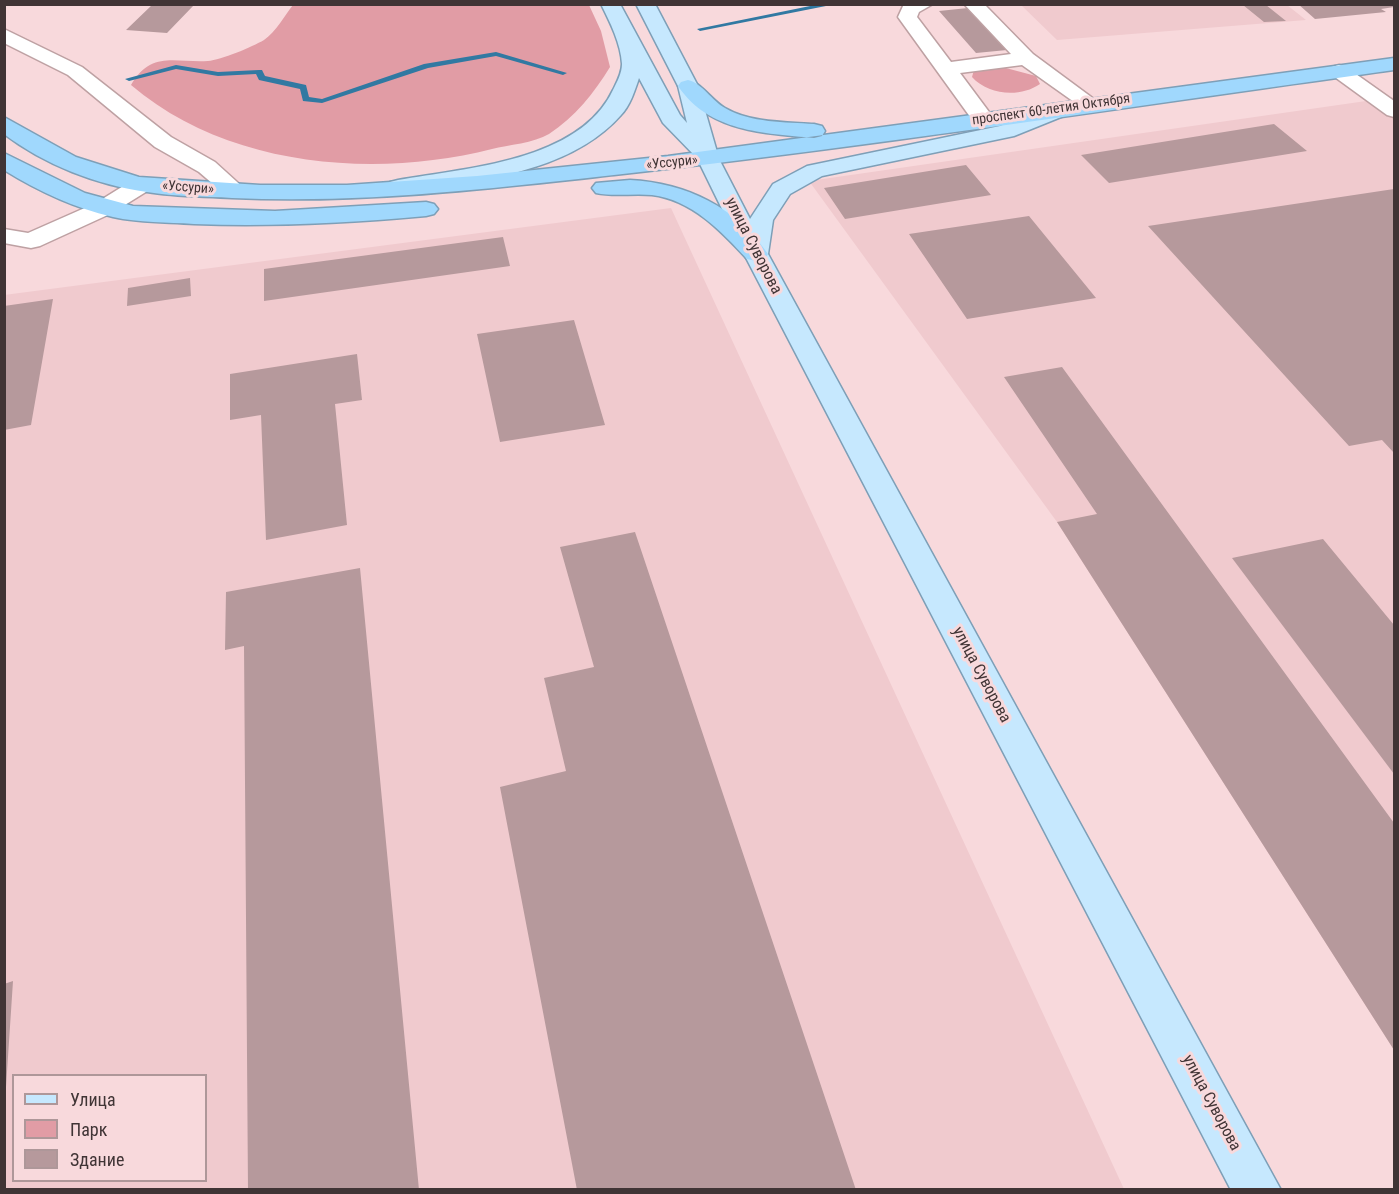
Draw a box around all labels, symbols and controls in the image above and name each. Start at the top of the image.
street label: проспект 60-летия Октября [971,91,1131,129]
street label: «Уссури» [645,152,699,174]
street label: «Уссури» [162,178,214,198]
street label: улица Суворова [720,194,786,298]
street label: улица Суворова [948,624,1014,726]
street label: улица Суворова [1178,1052,1244,1154]
legend [12,1074,207,1182]
text: Улица [70,1089,116,1110]
text: Парк [70,1119,107,1140]
text: Здание [70,1149,124,1170]

